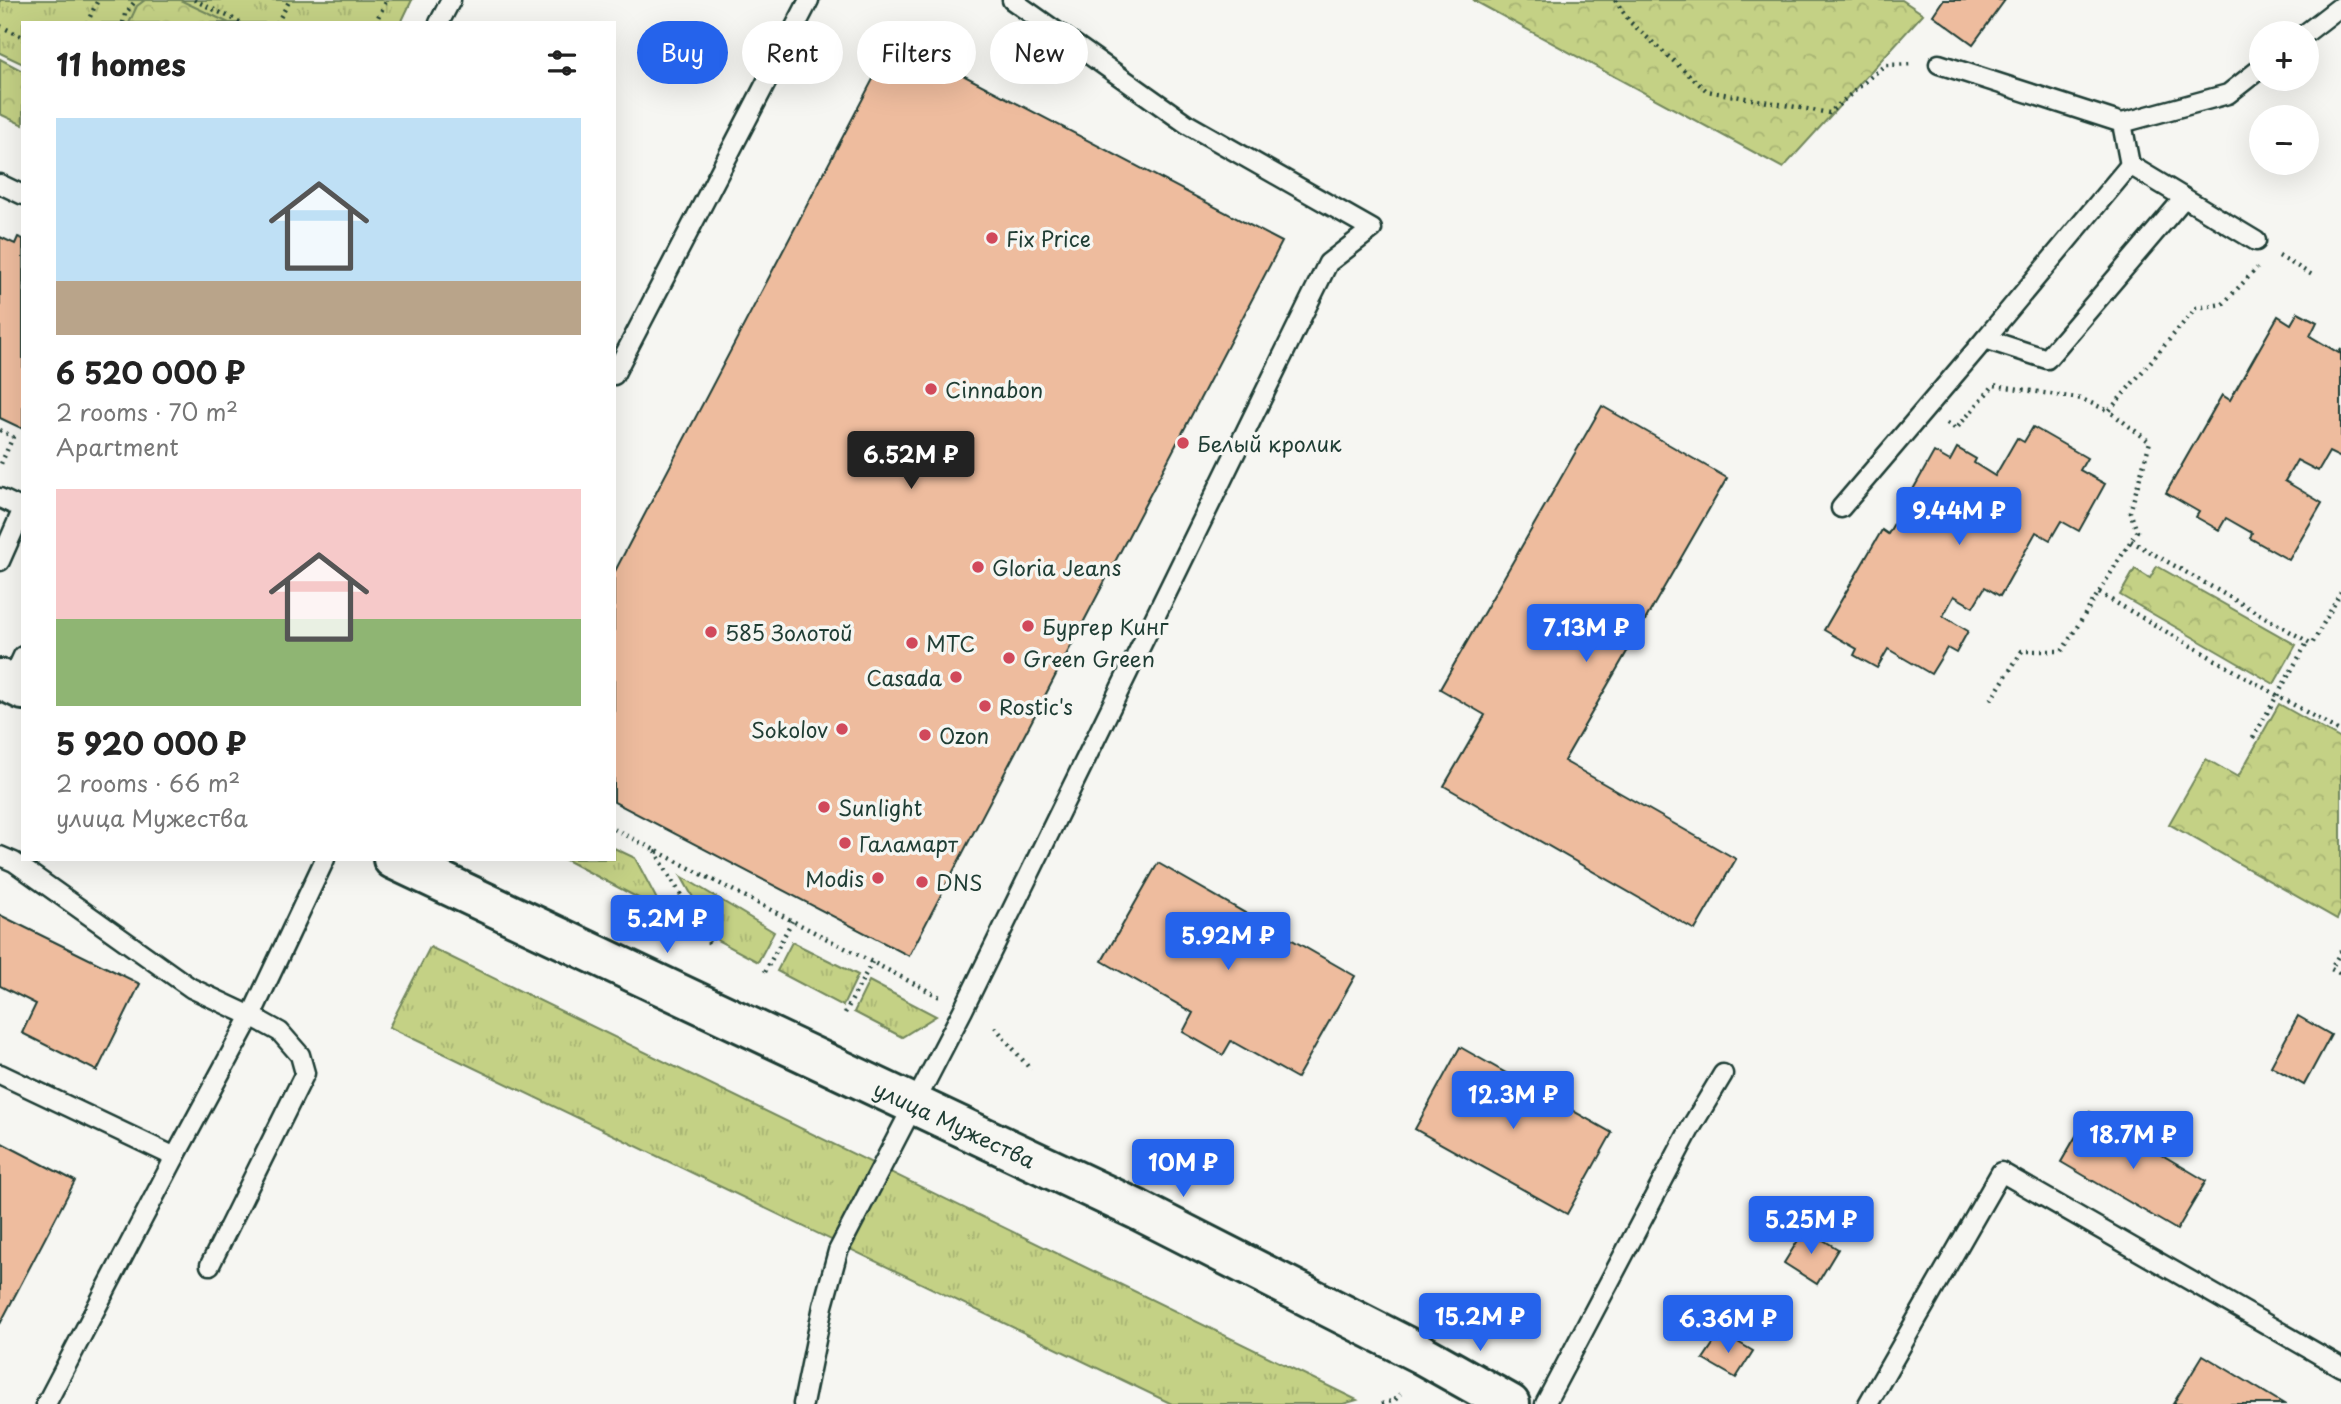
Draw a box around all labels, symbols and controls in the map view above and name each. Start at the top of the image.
chip: Buy [637,21,728,84]
chip: Rent [742,21,843,84]
chip: Filters [857,21,976,84]
chip: New [990,21,1088,84]
map controls [2249,21,2319,175]
button: + [2249,21,2319,91]
text: 11 homes [56,41,186,86]
icon: filters [543,44,581,82]
button: − [2249,105,2319,175]
icon: home [256,163,382,289]
place label: Fix Price [1006,222,1091,254]
marker: Fix Price [984,230,1000,246]
text: 6 520 000 ₽ [56,349,245,394]
place label: Cinnabon [945,373,1043,405]
marker: Cinnabon [923,381,939,397]
text: 2 rooms · 70 m² [56,394,238,429]
place label: Белый кролик [1197,427,1342,459]
text: Apartment [56,429,179,464]
pin: 6.52M ₽ [846,432,976,491]
marker: Белый кролик [1175,435,1191,451]
text: 6.52M ₽ [863,436,959,471]
pin: 9.44M ₽ [1894,488,2024,547]
text: 9.44M ₽ [1912,492,2006,527]
icon: home [256,534,382,660]
place label: Gloria Jeans [992,551,1121,583]
marker: Gloria Jeans [970,559,986,575]
pin: 7.13M ₽ [1521,604,1651,664]
text: 7.13M ₽ [1543,609,1629,644]
place label: Бургер Кинг [1042,610,1169,642]
place label: 585 Золотой [725,616,853,648]
marker: Бургер Кинг [1020,618,1036,634]
marker: 585 Золотой [703,624,719,640]
place label: МТС [926,627,975,659]
marker: МТС [904,635,920,651]
place label: Green Green [1023,642,1155,674]
marker: Green Green [1001,650,1017,666]
place label: Casada [866,661,943,693]
marker: Casada [948,669,964,685]
place label: Rostic's [999,690,1073,722]
marker: Rostic's [977,698,993,714]
place label: Sokolov [751,713,828,745]
place label: Ozon [939,719,989,751]
text: 5 920 000 ₽ [56,720,246,765]
marker: Sokolov [834,721,850,737]
marker: Ozon [917,727,933,743]
text: 2 rooms · 66 m² [56,765,240,800]
place label: Sunlight [838,791,922,823]
marker: Sunlight [816,799,832,815]
text: улица Мужества [56,800,248,835]
place label: Галамарт [859,827,959,859]
marker: Галамарт [837,835,853,851]
place label: Modis [805,862,864,894]
place label: DNS [936,866,983,898]
marker: Modis [870,870,886,886]
marker: DNS [914,874,930,890]
pin: 5.2M ₽ [610,895,724,955]
text: 5.2M ₽ [627,900,707,935]
pin: 5.92M ₽ [1163,912,1293,972]
text: 5.92M ₽ [1181,917,1275,952]
street label: улица Мужества [869,1072,1041,1176]
pin: 12.3M ₽ [1448,1072,1578,1131]
text: 12.3M ₽ [1468,1076,1558,1111]
pin: 18.7M ₽ [2068,1112,2198,1171]
text: 18.7M ₽ [2089,1116,2177,1151]
pin: 10M ₽ [1134,1140,1232,1199]
text: 10M ₽ [1148,1144,1218,1179]
pin: 5.25M ₽ [1746,1196,1876,1256]
text: 5.25M ₽ [1765,1201,1857,1236]
pin: 15.2M ₽ [1415,1294,1545,1353]
pin: 6.36M ₽ [1663,1296,1793,1355]
text: 15.2M ₽ [1435,1298,1525,1333]
text: 6.36M ₽ [1679,1300,1777,1335]

